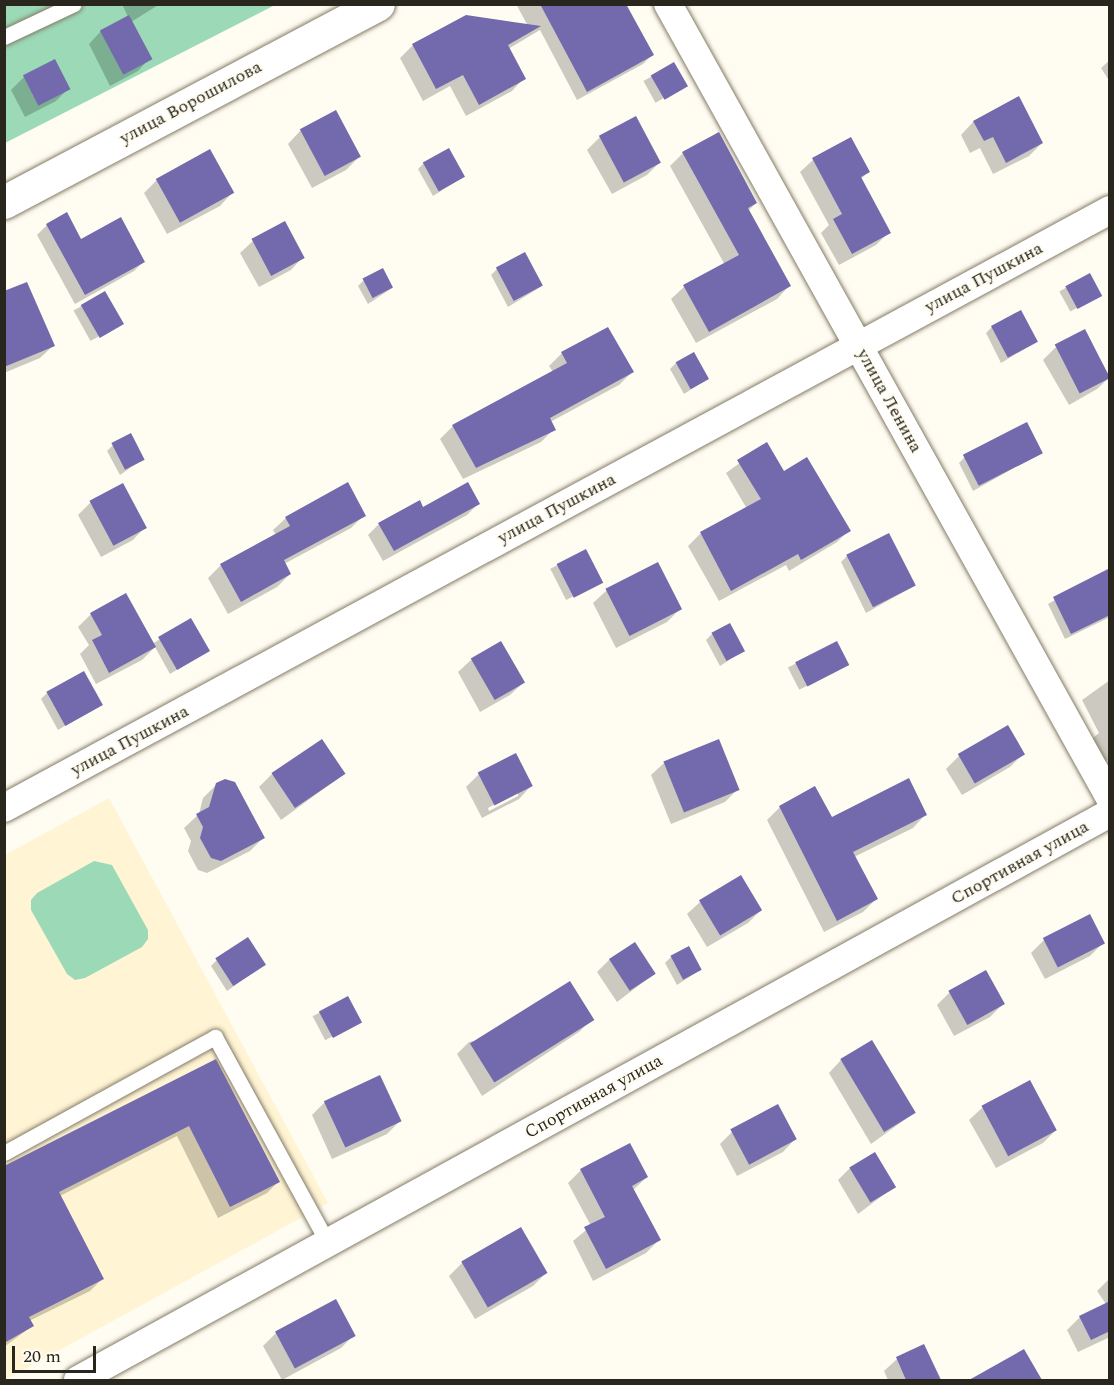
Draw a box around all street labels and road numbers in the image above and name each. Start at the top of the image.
street label: улица Ворошилова [116,56,266,150]
street label: улица Пушкина [921,238,1047,318]
street label: улица Ленина [852,345,926,457]
street label: улица Пушкина [494,469,620,549]
street label: улица Пушкина [67,701,193,781]
street label: Спортивная улица [947,816,1093,910]
street label: Спортивная улица [521,1050,667,1144]

